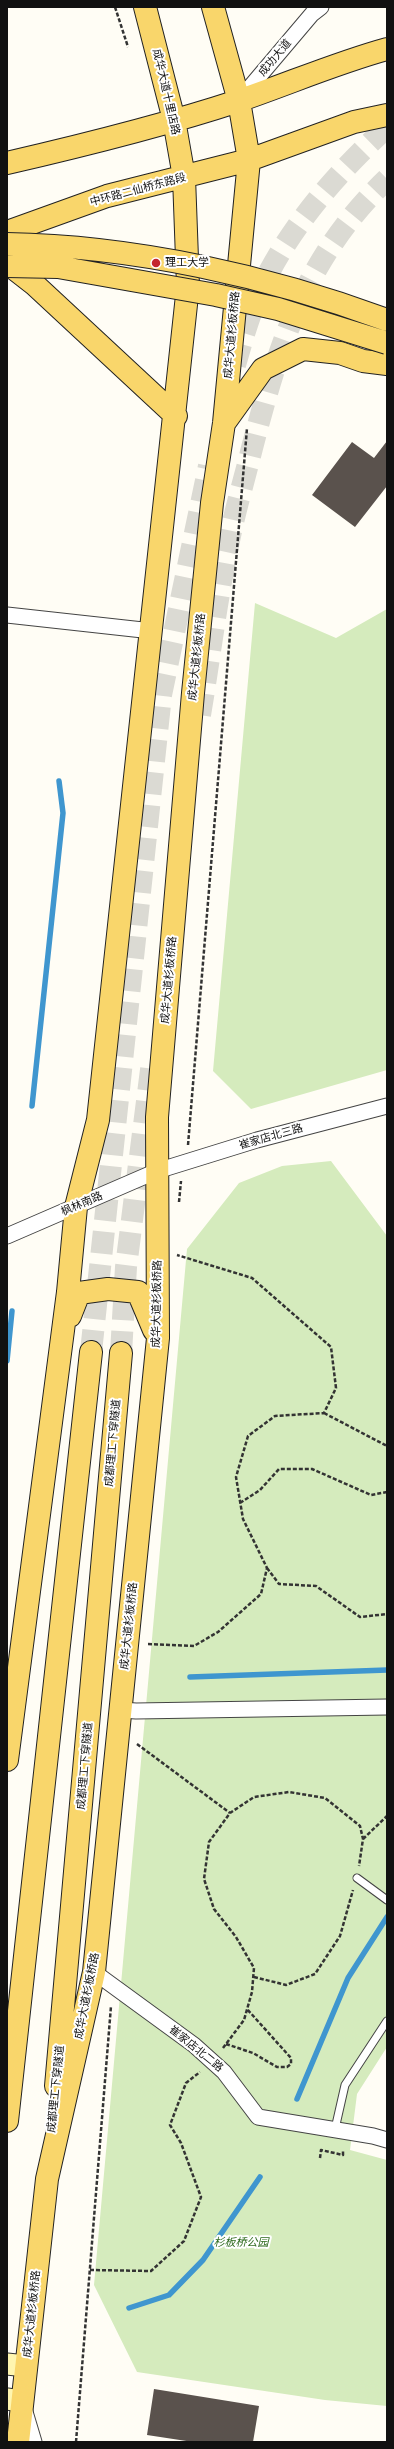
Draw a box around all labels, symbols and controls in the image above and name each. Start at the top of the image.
street label: 成功大道 [256,37,294,79]
street label: 成华大道十里店路 [150,48,182,136]
street label: 中环路二仙桥东路段 [88,171,188,209]
place label: 理工大学 [165,256,209,270]
marker: 理工大学 [150,257,162,269]
street label: 成华大道杉板桥路 [222,291,242,379]
street label: 成华大道杉板桥路 [186,613,208,701]
street label: 成华大道杉板桥路 [159,936,179,1024]
street label: 崔家店北三路 [237,1122,305,1152]
street label: 枫林南路 [59,1189,105,1219]
street label: 成华大道杉板桥路 [150,1260,164,1348]
street label: 成都理工下穿隧道 [103,1399,123,1487]
street label: 成华大道杉板桥路 [118,1582,140,1670]
street label: 成都理工下穿隧道 [75,1722,95,1810]
street label: 成华大道杉板桥路 [72,1952,102,2040]
street label: 崔家店北二路 [166,2023,226,2075]
street label: 成都理工下穿隧道 [45,2045,67,2133]
park label: 杉板桥公园 [214,2236,268,2250]
street label: 成华大道杉板桥路 [21,2270,43,2358]

